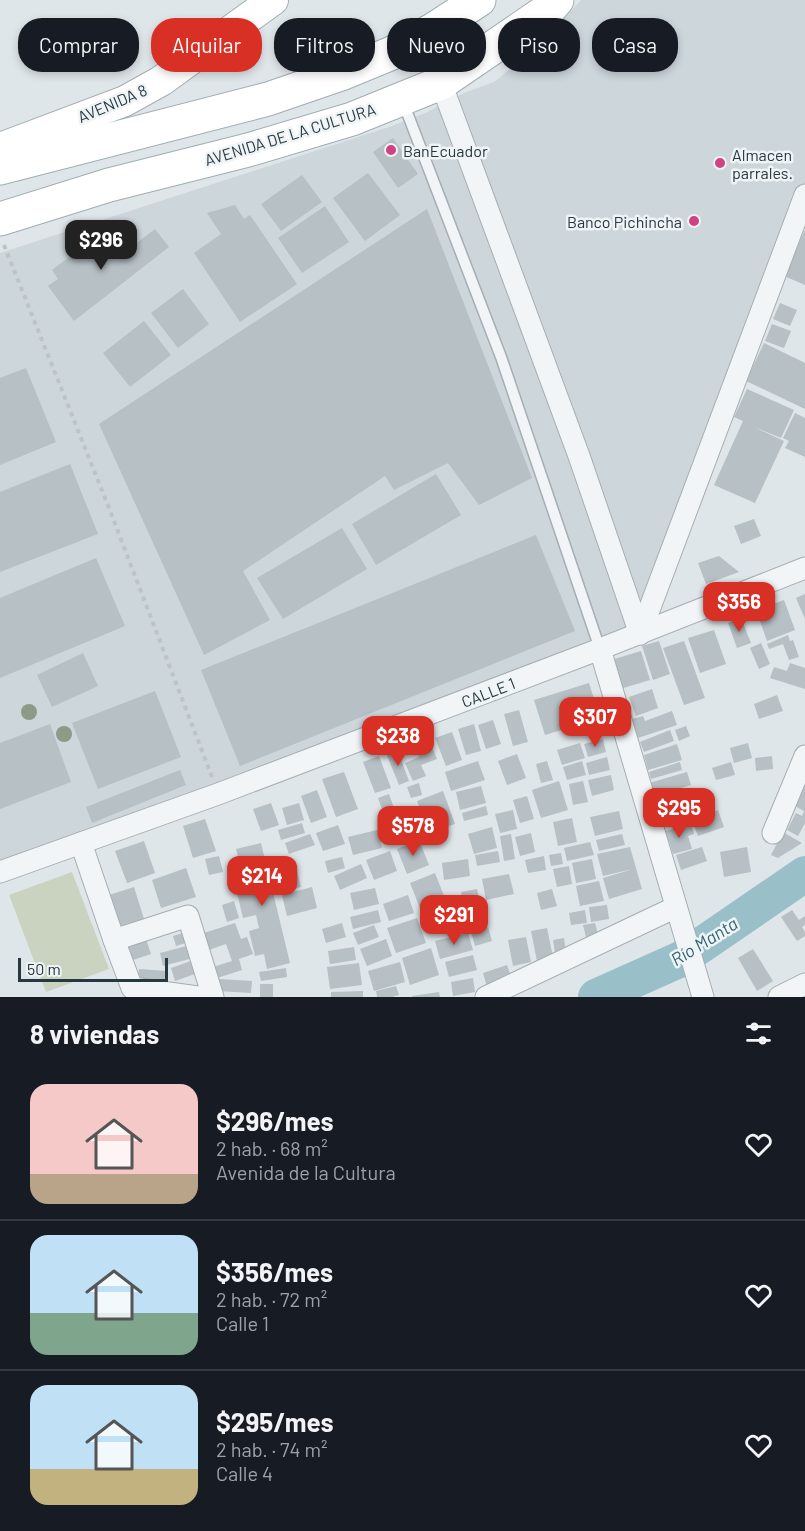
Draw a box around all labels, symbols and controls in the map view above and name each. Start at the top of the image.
chip: Comprar [18,18,139,72]
chip: Alquilar [151,18,262,72]
chip: Filtros [274,18,375,72]
chip: Nuevo [387,18,486,72]
chip: Piso [498,18,580,72]
chip: Casa [592,18,678,72]
street label: AVENIDA 8 [74,80,150,126]
street label: AVENIDA DE LA CULTURA [202,99,378,169]
place label: BanEcuador [403,141,488,160]
marker: BanEcuador [384,143,398,157]
place label: Almacen parrales. [732,145,793,182]
marker: Almacen parrales. [713,156,727,170]
place label: Banco Pichincha [567,212,682,231]
marker: Banco Pichincha [687,214,701,228]
pin: $296 [65,220,137,271]
text: $296 [79,227,123,251]
pin: $356 [703,582,775,633]
text: $356 [717,589,761,613]
street label: CALLE 1 [458,673,518,711]
pin: $307 [559,697,631,748]
text: $307 [573,704,617,728]
pin: $238 [362,716,434,767]
text: $238 [376,723,420,747]
pin: $295 [643,788,715,839]
text: $295 [657,795,701,819]
pin: $578 [377,806,449,857]
text: $578 [392,813,434,837]
pin: $214 [226,856,298,907]
text: $214 [241,863,283,887]
pin: $291 [418,895,490,946]
text: $291 [434,902,474,926]
water label: Río Manta [667,912,741,970]
scale bar [18,955,168,982]
text: 50 m [27,959,61,978]
icon: filters [742,1017,775,1050]
text: 8 viviendas [30,1018,159,1049]
text: $296/mes [216,1105,333,1136]
icon: home [78,1108,150,1180]
icon: heart [742,1128,775,1161]
text: 2 hab. · 68 m² [216,1136,328,1160]
text: Avenida de la Cultura [216,1160,396,1184]
text: $356/mes [216,1256,333,1287]
icon: home [78,1259,150,1331]
icon: heart [742,1279,775,1312]
text: 2 hab. · 72 m² [216,1287,327,1311]
text: Calle 1 [216,1311,269,1335]
text: $295/mes [216,1406,334,1437]
icon: home [78,1409,150,1481]
icon: heart [742,1429,775,1462]
text: 2 hab. · 74 m² [216,1437,328,1461]
text: Calle 4 [216,1461,273,1485]

